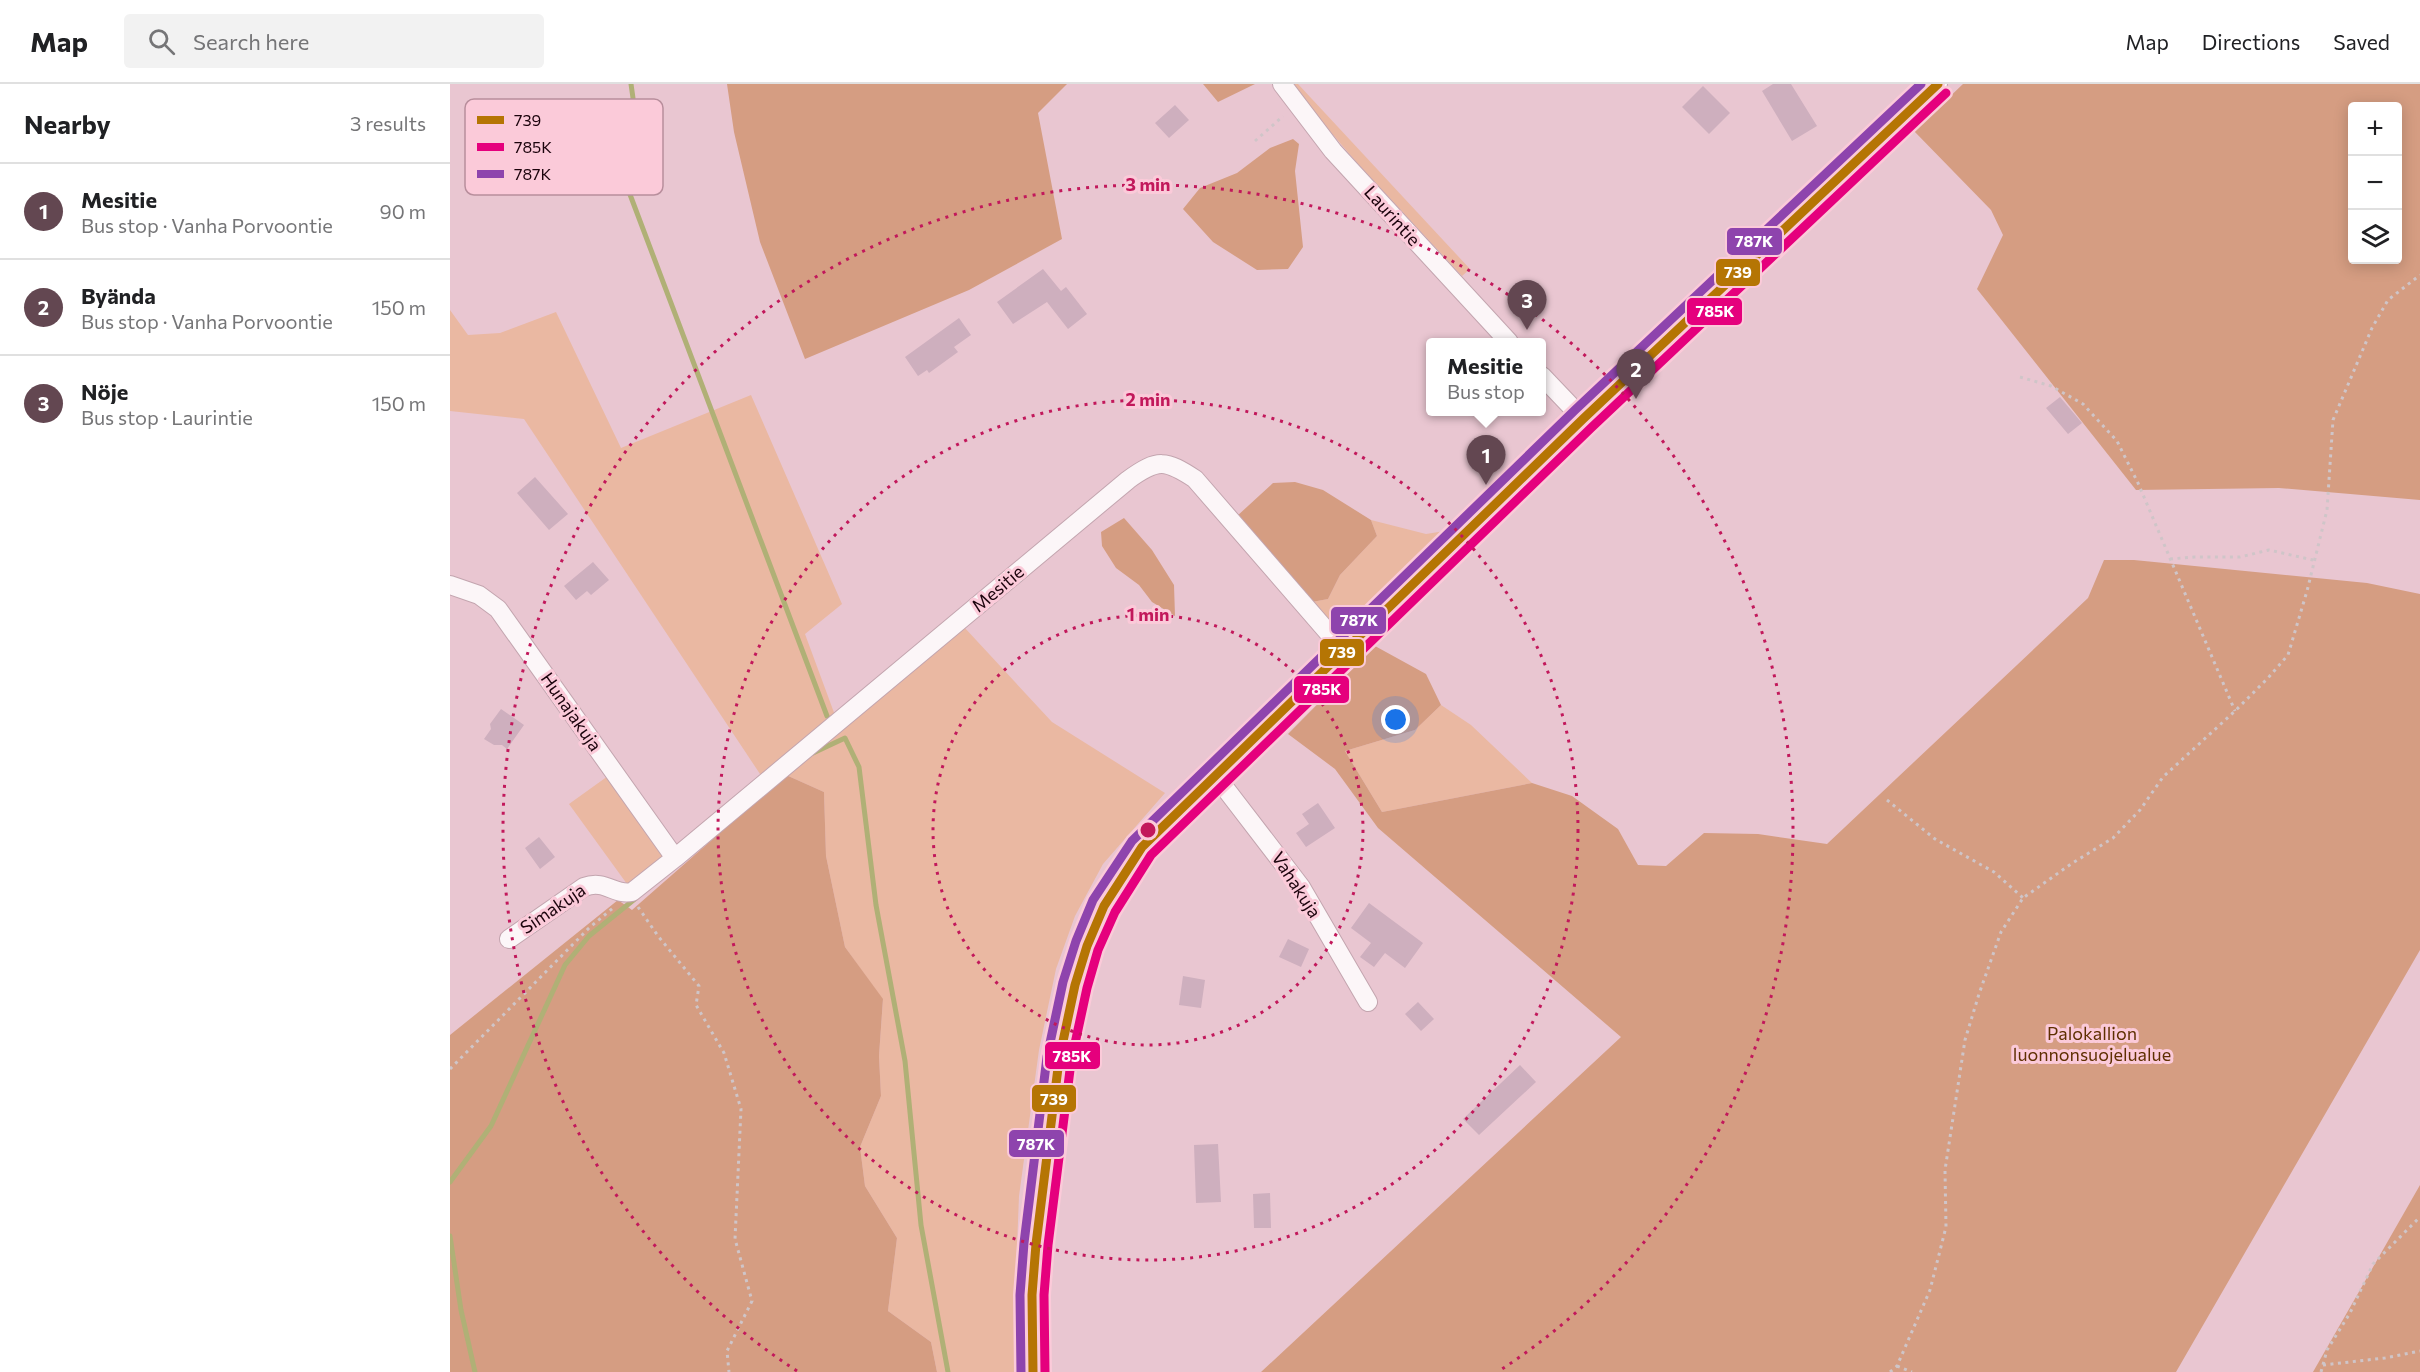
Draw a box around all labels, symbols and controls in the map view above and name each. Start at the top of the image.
search box [124,14,544,68]
text: Map [30,24,88,58]
icon: search [145,25,178,58]
text: Search here [193,28,309,55]
text: Map [2126,29,2169,54]
text: Directions [2202,29,2300,54]
text: Saved [2333,29,2390,54]
legend [465,99,663,195]
map controls [2348,102,2402,264]
button: + [2348,102,2402,156]
text: Nearby [24,108,111,139]
text: 739 [514,110,541,129]
text: 3 results [350,111,426,135]
text: 785K [514,137,552,156]
button: − [2348,156,2402,210]
text: 787K [514,164,551,183]
text: 3 min [1125,173,1171,195]
street label: Laurintie [1360,181,1425,250]
text: Mesitie [81,186,157,213]
text: 1 [39,199,48,223]
text: 90 m [380,199,426,223]
button: layers [2348,210,2402,264]
text: Bus stop · Vanha Porvoontie [81,213,333,237]
line badge: 787K [1726,227,1783,256]
text: 787K [1735,231,1773,250]
line badge: 739 [1715,258,1761,287]
text: 739 [1724,262,1752,281]
pin: 3 [1508,280,1546,330]
text: Byända [81,282,156,309]
text: 2 [38,295,49,319]
text: 150 m [372,295,426,319]
line badge: 785K [1686,297,1743,326]
text: 785K [1695,301,1735,320]
text: Bus stop · Vanha Porvoontie [81,309,333,333]
popup [1426,338,1546,416]
pin: 2 [1616,350,1656,399]
text: Mesitie [1447,352,1523,379]
text: Nöje [81,378,128,405]
text: Bus stop [1447,379,1525,403]
text: 2 min [1126,388,1170,410]
text: 3 [38,391,49,415]
text: 150 m [372,391,426,415]
text: Bus stop · Laurintie [81,405,253,429]
pin: 1 [1466,436,1506,485]
street label: Mesitie [967,560,1028,616]
text: 1 min [1127,603,1169,625]
line badge: 787K [1330,606,1387,635]
text: 787K [1340,610,1378,629]
line badge: 739 [1319,638,1365,667]
text: 739 [1328,642,1356,661]
street label: Hunajakuja [537,668,607,755]
line badge: 785K [1293,675,1350,704]
text: 785K [1302,679,1342,698]
your location [1381,705,1410,734]
centre of rings [1138,820,1158,840]
street label: Vahakuja [1267,847,1326,922]
street label: Simakuja [516,878,589,938]
park label: Palokallion luonnonsuojelualue [2013,1022,2171,1065]
line badge: 785K [1044,1041,1101,1070]
text: 785K [1052,1046,1092,1065]
line badge: 739 [1031,1084,1077,1113]
text: 739 [1040,1089,1068,1108]
line badge: 787K [1008,1129,1065,1158]
text: 787K [1017,1134,1055,1153]

